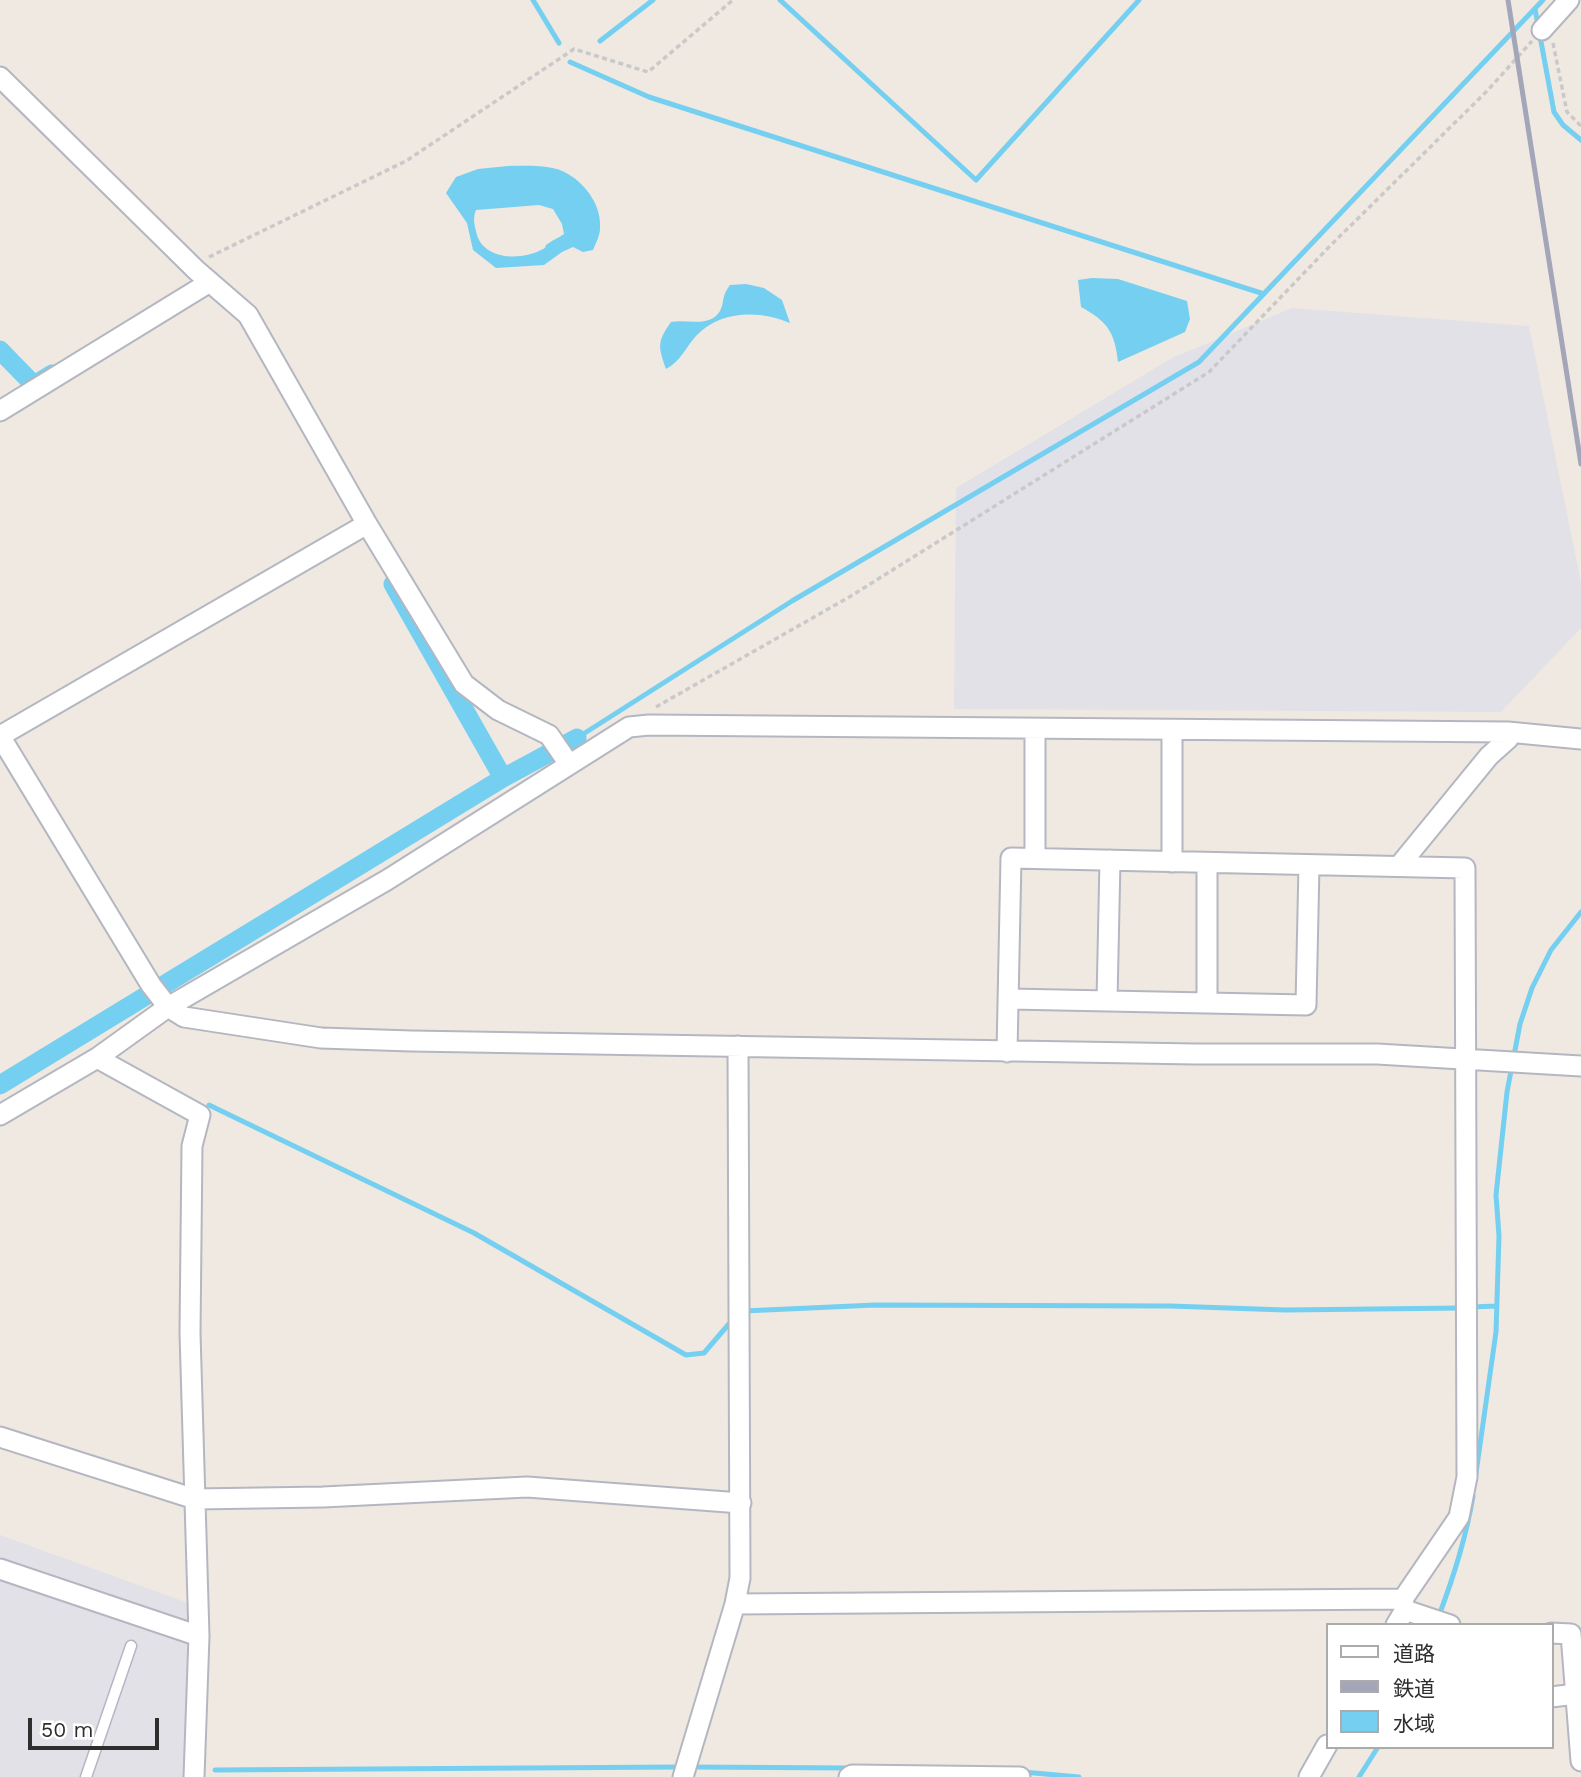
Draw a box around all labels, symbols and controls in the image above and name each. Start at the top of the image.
legend [1326,1623,1553,1749]
text: 道路 [1393,1641,1435,1666]
text: 鉄道 [1393,1676,1435,1701]
scale bar [32,1704,163,1748]
text: 水域 [1393,1711,1435,1736]
text: 50 m [41,1717,93,1742]

